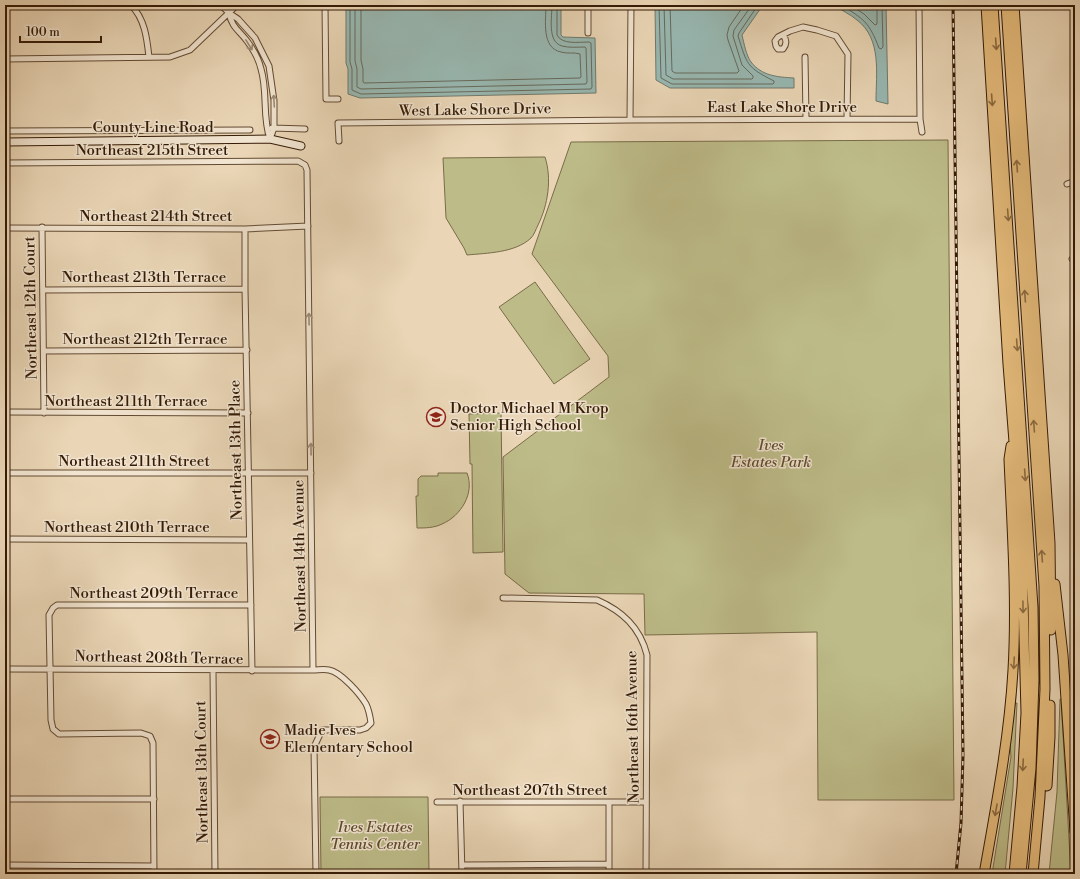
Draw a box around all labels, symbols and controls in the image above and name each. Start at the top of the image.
scale bar [20,18,101,44]
text: 100 m [26,25,60,40]
one-way arrow [993,37,1000,50]
one-way arrow [245,40,254,51]
one-way arrow [989,93,996,106]
one-way arrow [270,95,277,108]
street label: East Lake Shore Drive [707,98,857,117]
street label: West Lake Shore Drive [398,99,551,121]
street label: County Line Road [92,118,214,137]
street label: Northeast 215th Street [76,141,229,160]
one-way arrow [1013,160,1020,173]
street label: Northeast 214th Street [80,207,233,226]
one-way arrow [1005,209,1012,222]
street label: Northeast 12th Court [20,235,42,380]
street label: Northeast 213th Terrace [62,268,226,287]
one-way arrow [1022,290,1029,303]
one-way arrow [305,313,313,326]
street label: Northeast 212th Terrace [62,330,228,349]
one-way arrow [1013,338,1020,351]
street label: Northeast 13th Place [225,379,247,521]
street label: Northeast 211th Terrace [44,392,208,411]
place label: Doctor Michael M Krop Senior High School [450,399,609,435]
school or university icon: Doctor Michael M Krop Senior High School [425,406,447,428]
one-way arrow [1030,420,1037,433]
park label: Ives Estates Park [730,436,811,472]
one-way arrow [307,443,315,456]
street label: Northeast 211th Street [58,452,210,471]
one-way arrow [1022,468,1029,481]
street label: Northeast 14th Avenue [289,479,311,633]
street label: Northeast 210th Terrace [44,518,210,537]
one-way arrow [1039,550,1046,563]
street label: Northeast 209th Terrace [70,584,238,603]
one-way arrow [1020,600,1027,613]
street label: Northeast 208th Terrace [74,647,244,669]
street label: Northeast 16th Avenue [622,650,644,804]
one-way arrow [1010,656,1017,669]
street label: Northeast 13th Court [191,700,213,844]
place label: Madie Ives Elementary School [284,721,413,757]
school or university icon: Madie Ives Elementary School [259,728,281,750]
one-way arrow [1019,758,1026,771]
street label: Northeast 207th Street [452,781,608,800]
one-way arrow [992,803,1000,816]
park label: Ives Estates Tennis Center [330,818,421,854]

